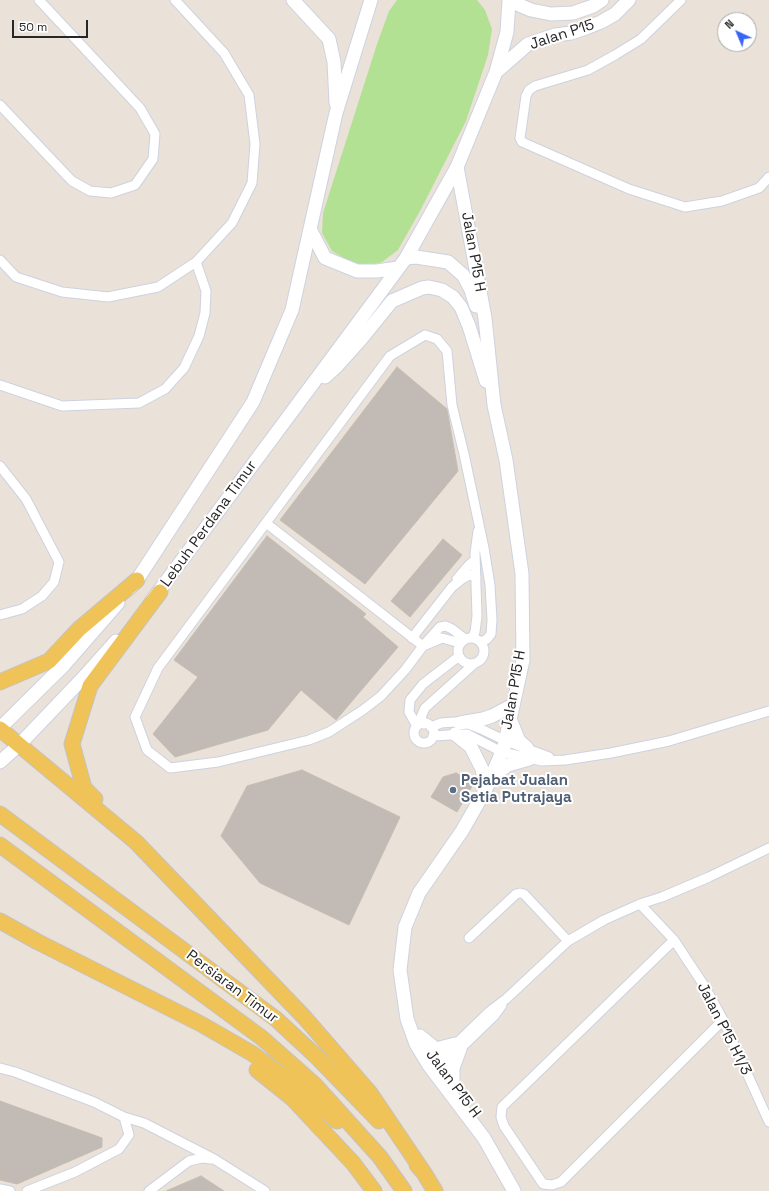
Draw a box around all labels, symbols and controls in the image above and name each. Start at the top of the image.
scale bar [14,12,90,38]
north arrow [717,12,757,52]
street label: Jalan P15 [527,16,597,54]
text: N [722,16,737,32]
text: 50 m [19,19,47,35]
street label: Jalan P15 H [457,211,489,293]
street label: Lebuh Perdana Timur [157,457,261,591]
street label: Jalan P15 H [498,649,530,731]
place label: Pejabat Jualan Setia Putrajaya [461,772,572,807]
marker: Pejabat Jualan Setia Putrajaya [448,785,458,795]
street label: Persiaran Timur [182,947,282,1027]
street label: Jalan P15 H1/3 [693,980,755,1078]
street label: Jalan P15 H [422,1046,484,1122]

